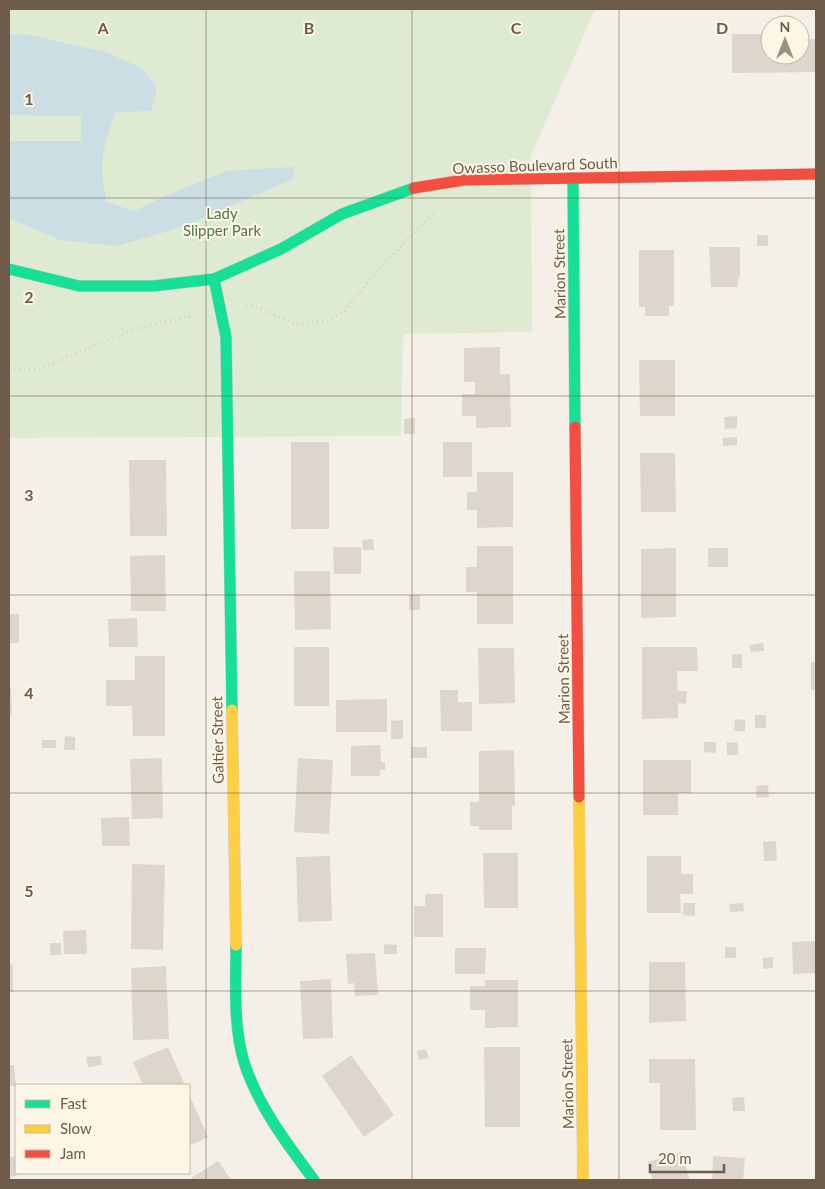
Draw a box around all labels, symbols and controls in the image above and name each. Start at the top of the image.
north arrow [760,15,810,65]
text: A [96,18,109,37]
text: B [304,18,314,37]
text: C [511,18,522,37]
text: D [716,18,728,37]
text: N [780,18,790,35]
text: 1 [24,89,34,108]
street label: Owasso Boulevard South [452,153,618,177]
park label: Lady Slipper Park [183,204,261,239]
street label: Marion Street [549,228,569,319]
text: 2 [24,287,34,306]
text: 3 [24,485,34,504]
street label: Marion Street [553,633,573,724]
text: 4 [24,683,34,702]
street label: Galtier Street [207,695,227,784]
text: 5 [24,881,34,900]
street label: Marion Street [557,1038,577,1129]
legend [15,1084,190,1174]
text: Fast [60,1094,87,1112]
text: Slow [60,1119,92,1137]
scale bar [650,1142,724,1174]
text: Jam [60,1144,86,1162]
text: 20 m [658,1149,692,1167]

